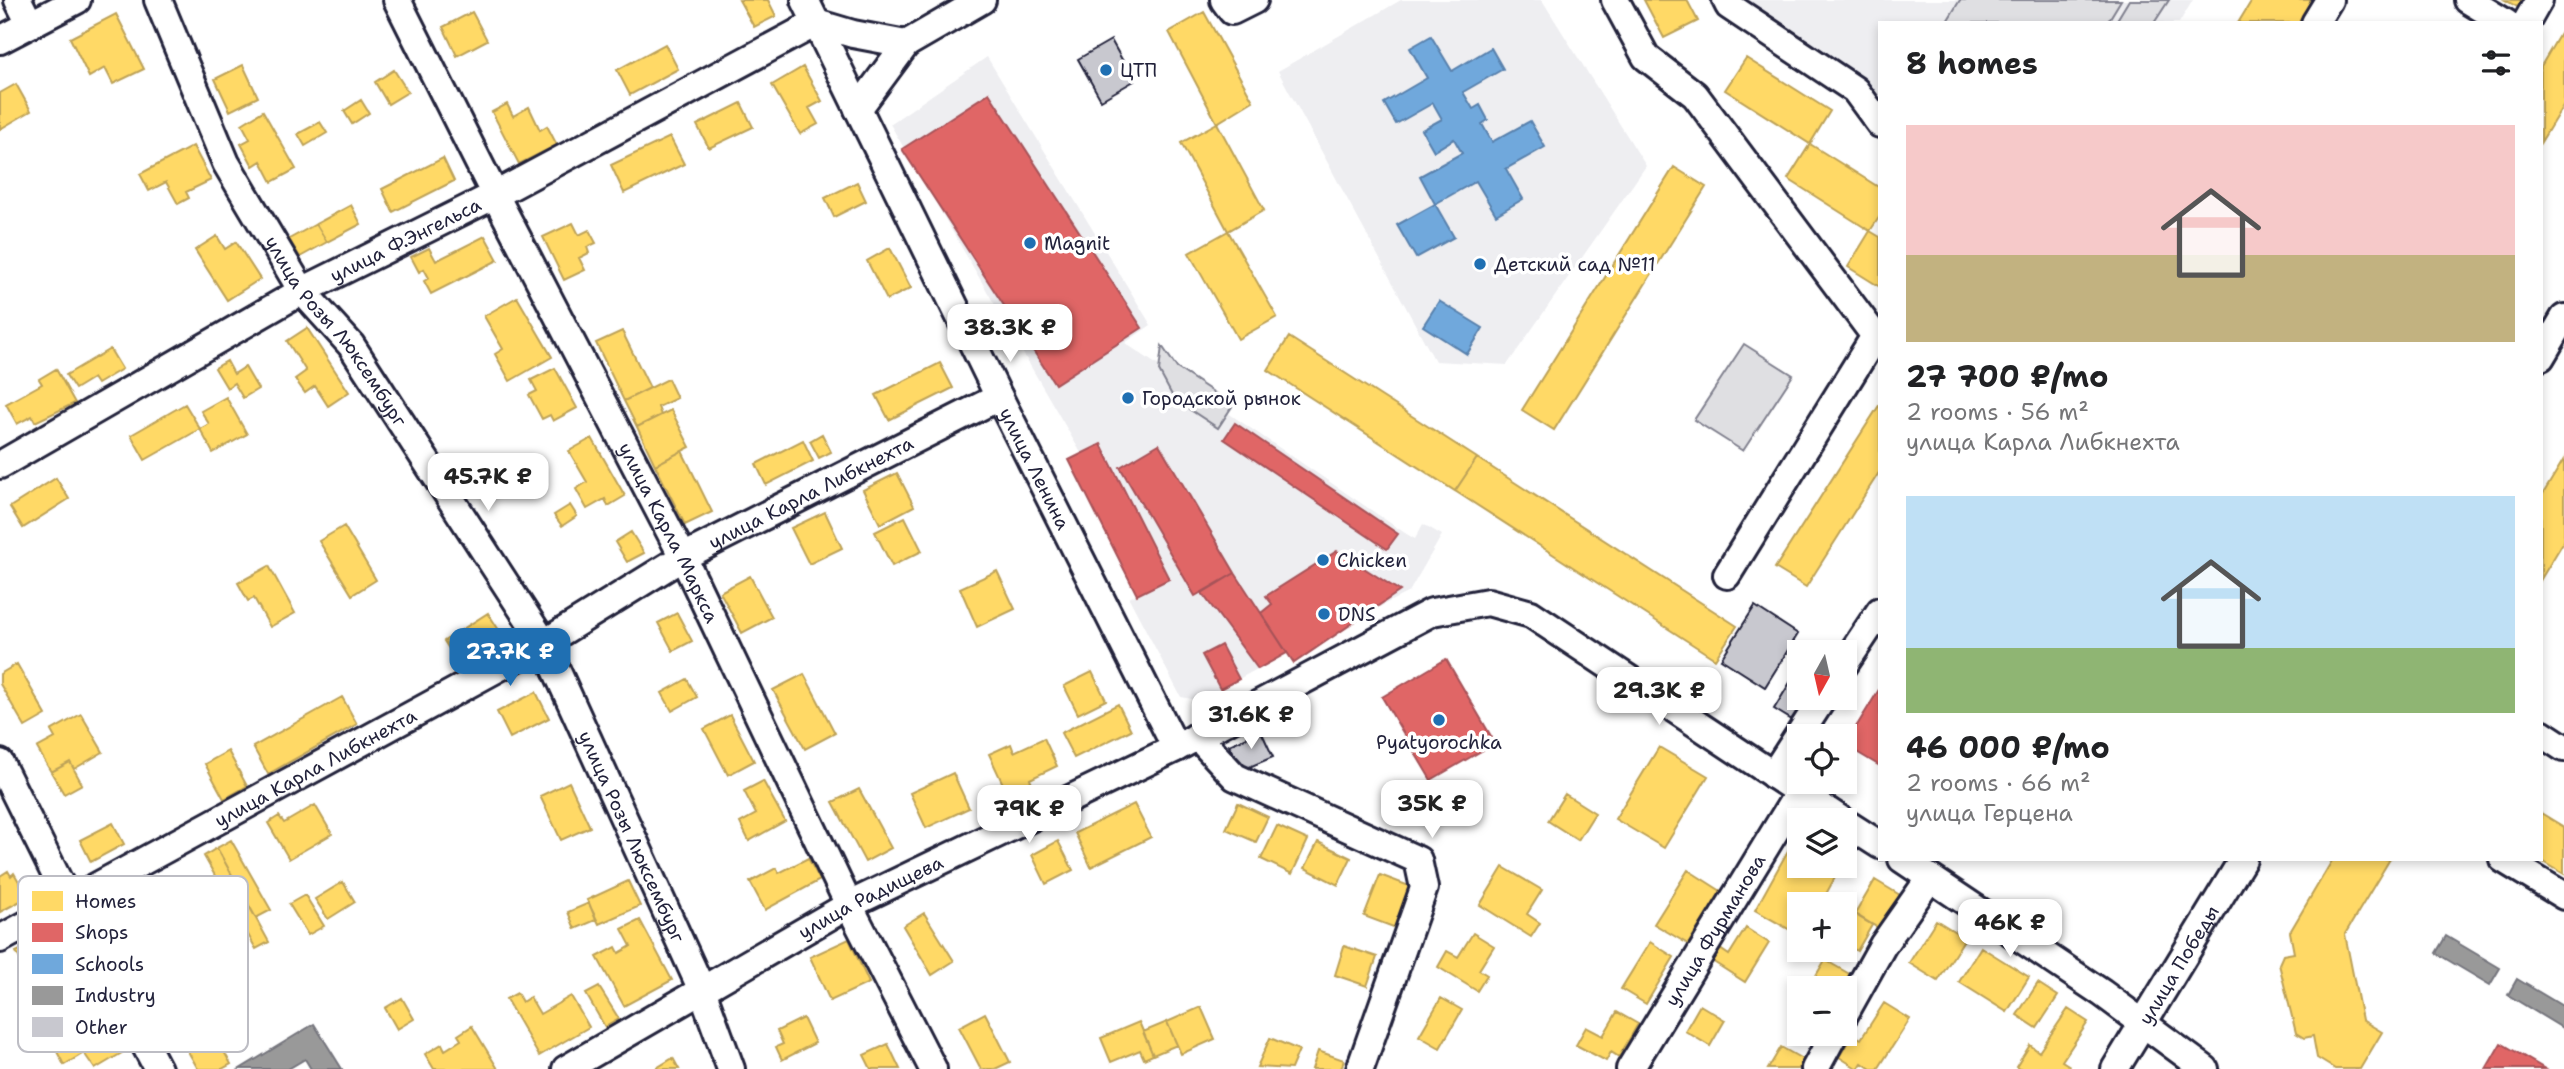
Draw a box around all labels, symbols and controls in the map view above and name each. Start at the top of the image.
text: 8 homes [1906,43,2038,84]
icon: filters [2477,44,2515,82]
place label: ЦТП [1120,58,1157,83]
marker: ЦТП [1098,62,1114,78]
icon: home [2148,170,2274,296]
street label: улица Ф.Энгельса [326,192,486,288]
street label: улица Розы Люксембург [259,231,413,432]
place label: Magnit [1044,231,1110,256]
marker: Magnit [1022,235,1038,251]
place label: Детский сад №11 [1494,252,1656,277]
marker: Детский сад №11 [1472,256,1488,272]
pin: 38.3K ₽ [945,304,1075,364]
text: 38.3K ₽ [963,312,1057,342]
text: 27 700 ₽/mo [1906,356,2108,397]
place label: Городской рынок [1142,386,1301,411]
marker: Городской рынок [1120,390,1136,406]
text: 2 rooms · 56 m² [1906,397,2089,427]
street label: улица Ленина [993,404,1076,534]
text: улица Карла Либкнехта [1906,427,2180,457]
street label: улица Карла Либкнехта [704,430,918,555]
street label: улица Карла Маркса [613,438,725,627]
pin: 45.7K ₽ [423,454,553,513]
text: 45.7K ₽ [444,461,532,491]
icon: home [2148,541,2274,667]
place label: Chicken [1337,548,1407,573]
marker: Chicken [1315,552,1331,568]
place label: DNS [1338,602,1375,627]
marker: DNS [1316,606,1332,622]
pin: 27.7K ₽ [445,628,575,688]
text: 27.7K ₽ [465,636,555,666]
north arrow [1787,640,1857,710]
map controls [1787,640,1857,1046]
pin: 29.3K ₽ [1594,668,1724,727]
text: 29.3K ₽ [1613,675,1706,705]
pin: 31.6K ₽ [1186,692,1316,751]
text: 31.6K ₽ [1208,699,1294,729]
street label: улица Карла Либкнехта [210,703,421,833]
marker: Pyatyorochka [1431,712,1447,728]
button: locate [1787,724,1857,794]
street label: улица Розы Люксембург [573,727,691,947]
text: 46 000 ₽/mo [1906,727,2110,768]
place label: Pyatyorochka [1376,730,1502,755]
text: 2 rooms · 66 m² [1906,768,2091,798]
pin: 35K ₽ [1383,780,1481,840]
pin: 79K ₽ [980,786,1078,845]
text: 35K ₽ [1397,788,1467,818]
text: 79K ₽ [993,793,1065,823]
text: улица Герцена [1906,798,2073,828]
button: layers [1787,808,1857,878]
street label: улица Фурманова [1659,849,1771,1011]
street label: улица Радищева [794,850,947,945]
legend [18,876,248,1052]
text: Homes [75,889,136,914]
button: + [1787,892,1857,962]
pin: 46K ₽ [1961,900,2059,959]
street label: улица Победы [2133,901,2225,1029]
text: 46K ₽ [1974,907,2046,937]
text: Shops [75,920,129,945]
text: Schools [75,952,144,977]
button: − [1787,976,1857,1046]
text: Industry [75,983,156,1008]
text: Other [75,1015,128,1040]

